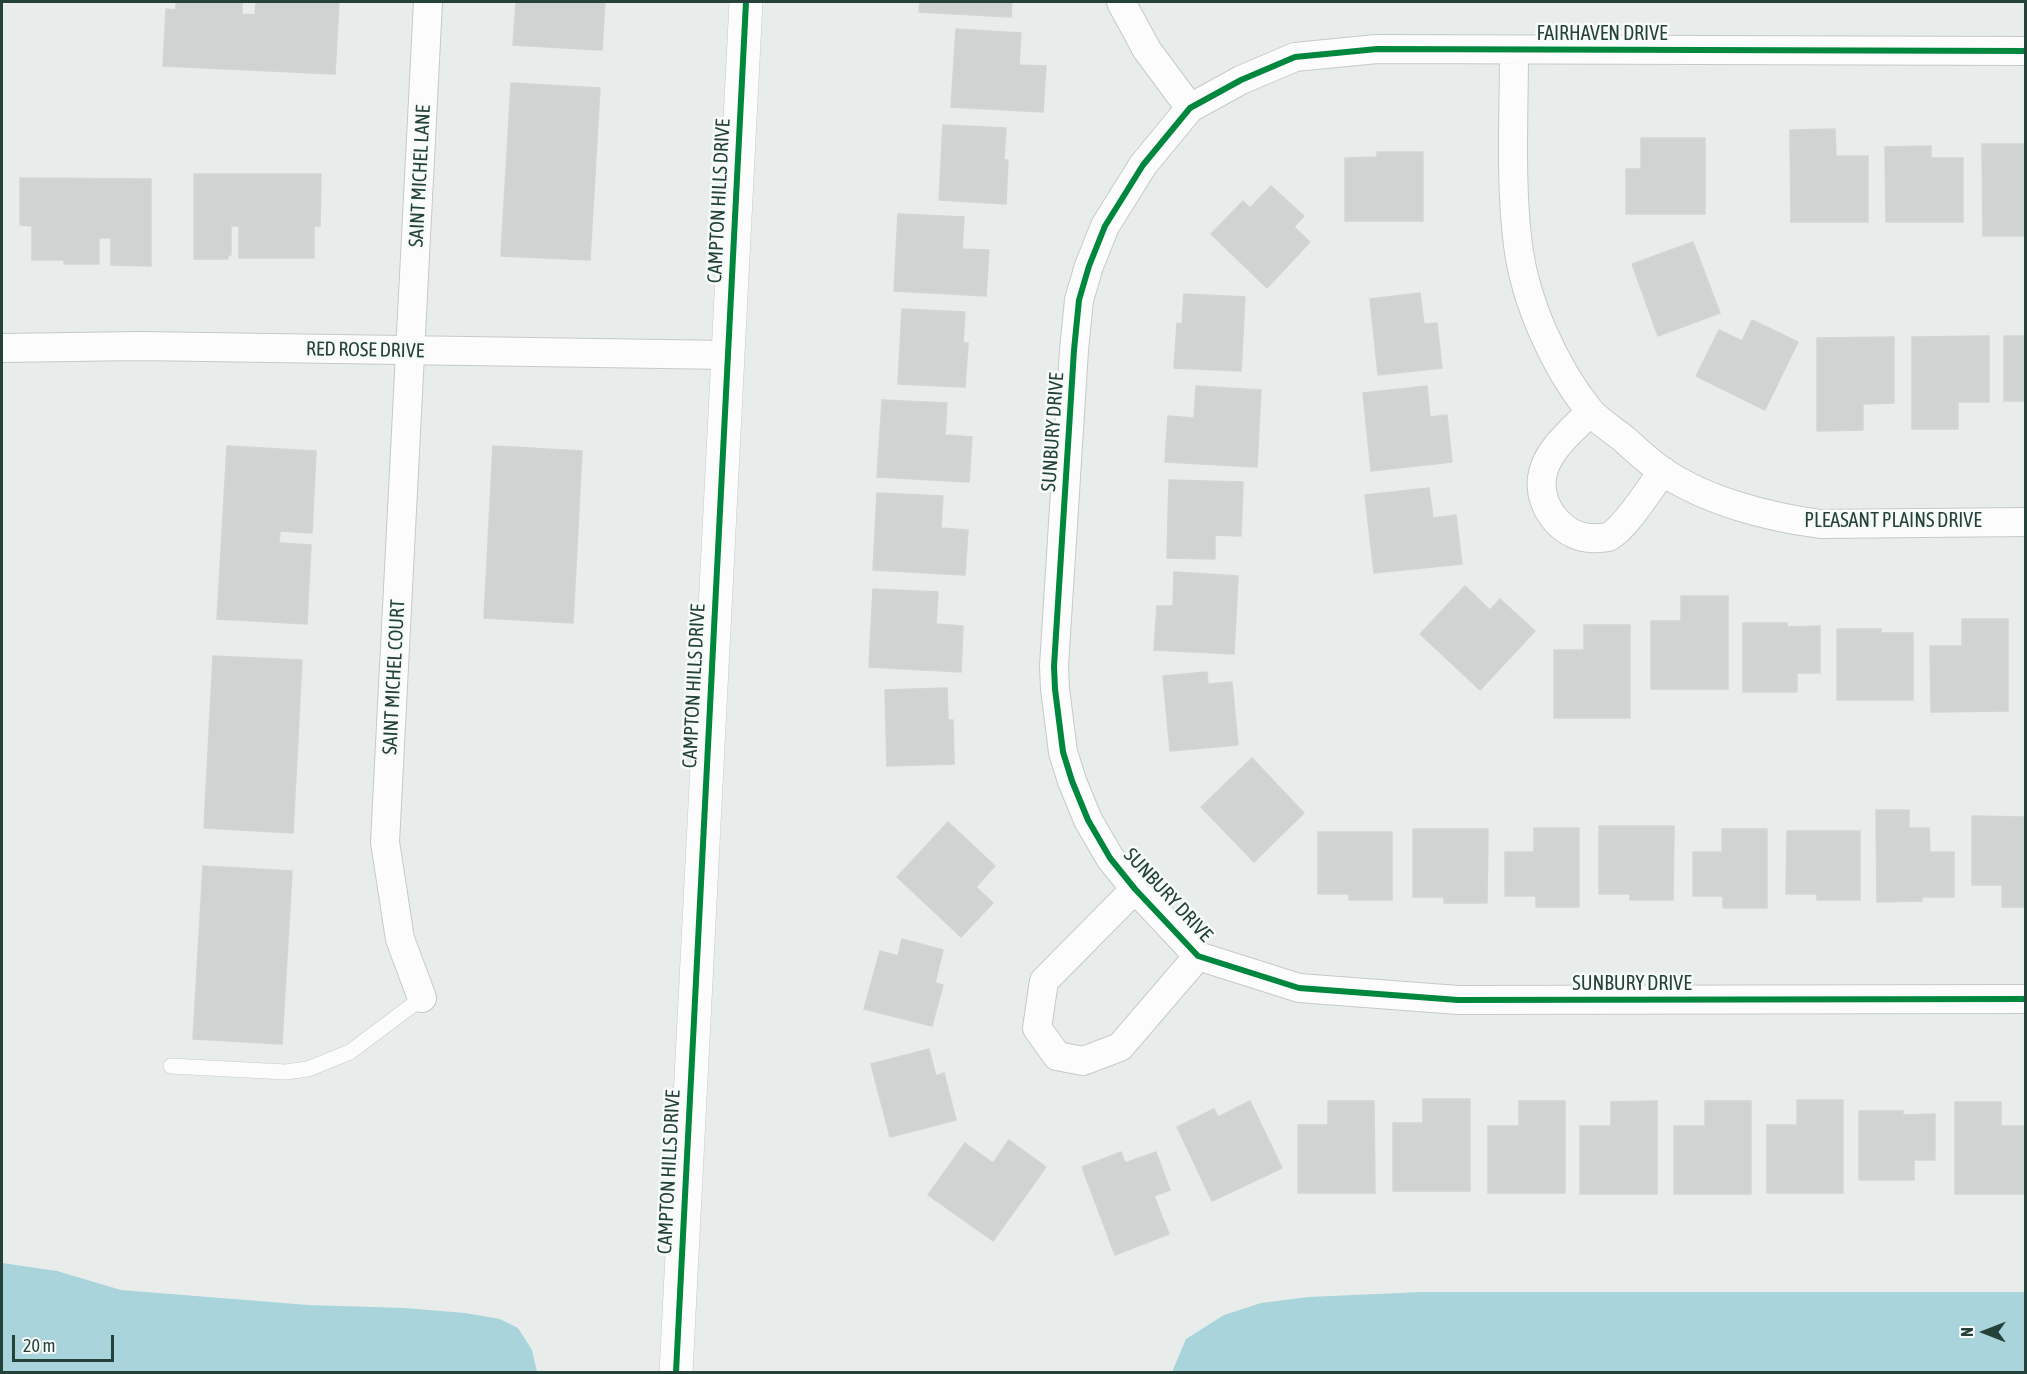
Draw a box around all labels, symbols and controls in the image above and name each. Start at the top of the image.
street label: FAIRHAVEN DRIVE [1536,22,1668,46]
street label: SAINT MICHEL LANE [404,104,436,248]
street label: CAMPTON HILLS DRIVE [703,118,735,284]
street label: RED ROSE DRIVE [306,337,424,363]
street label: SUNBURY DRIVE [1037,372,1069,492]
street label: PLEASANT PLAINS DRIVE [1804,509,1982,533]
street label: SAINT MICHEL COURT [378,599,410,755]
street label: CAMPTON HILLS DRIVE [678,603,710,769]
street label: SUNBURY DRIVE [1119,843,1217,947]
street label: SUNBURY DRIVE [1572,972,1692,996]
street label: CAMPTON HILLS DRIVE [653,1089,685,1255]
north arrow [1955,1302,2015,1362]
scale bar [15,1323,117,1361]
text: N [1958,1327,1976,1337]
text: 20 m [23,1335,55,1356]

